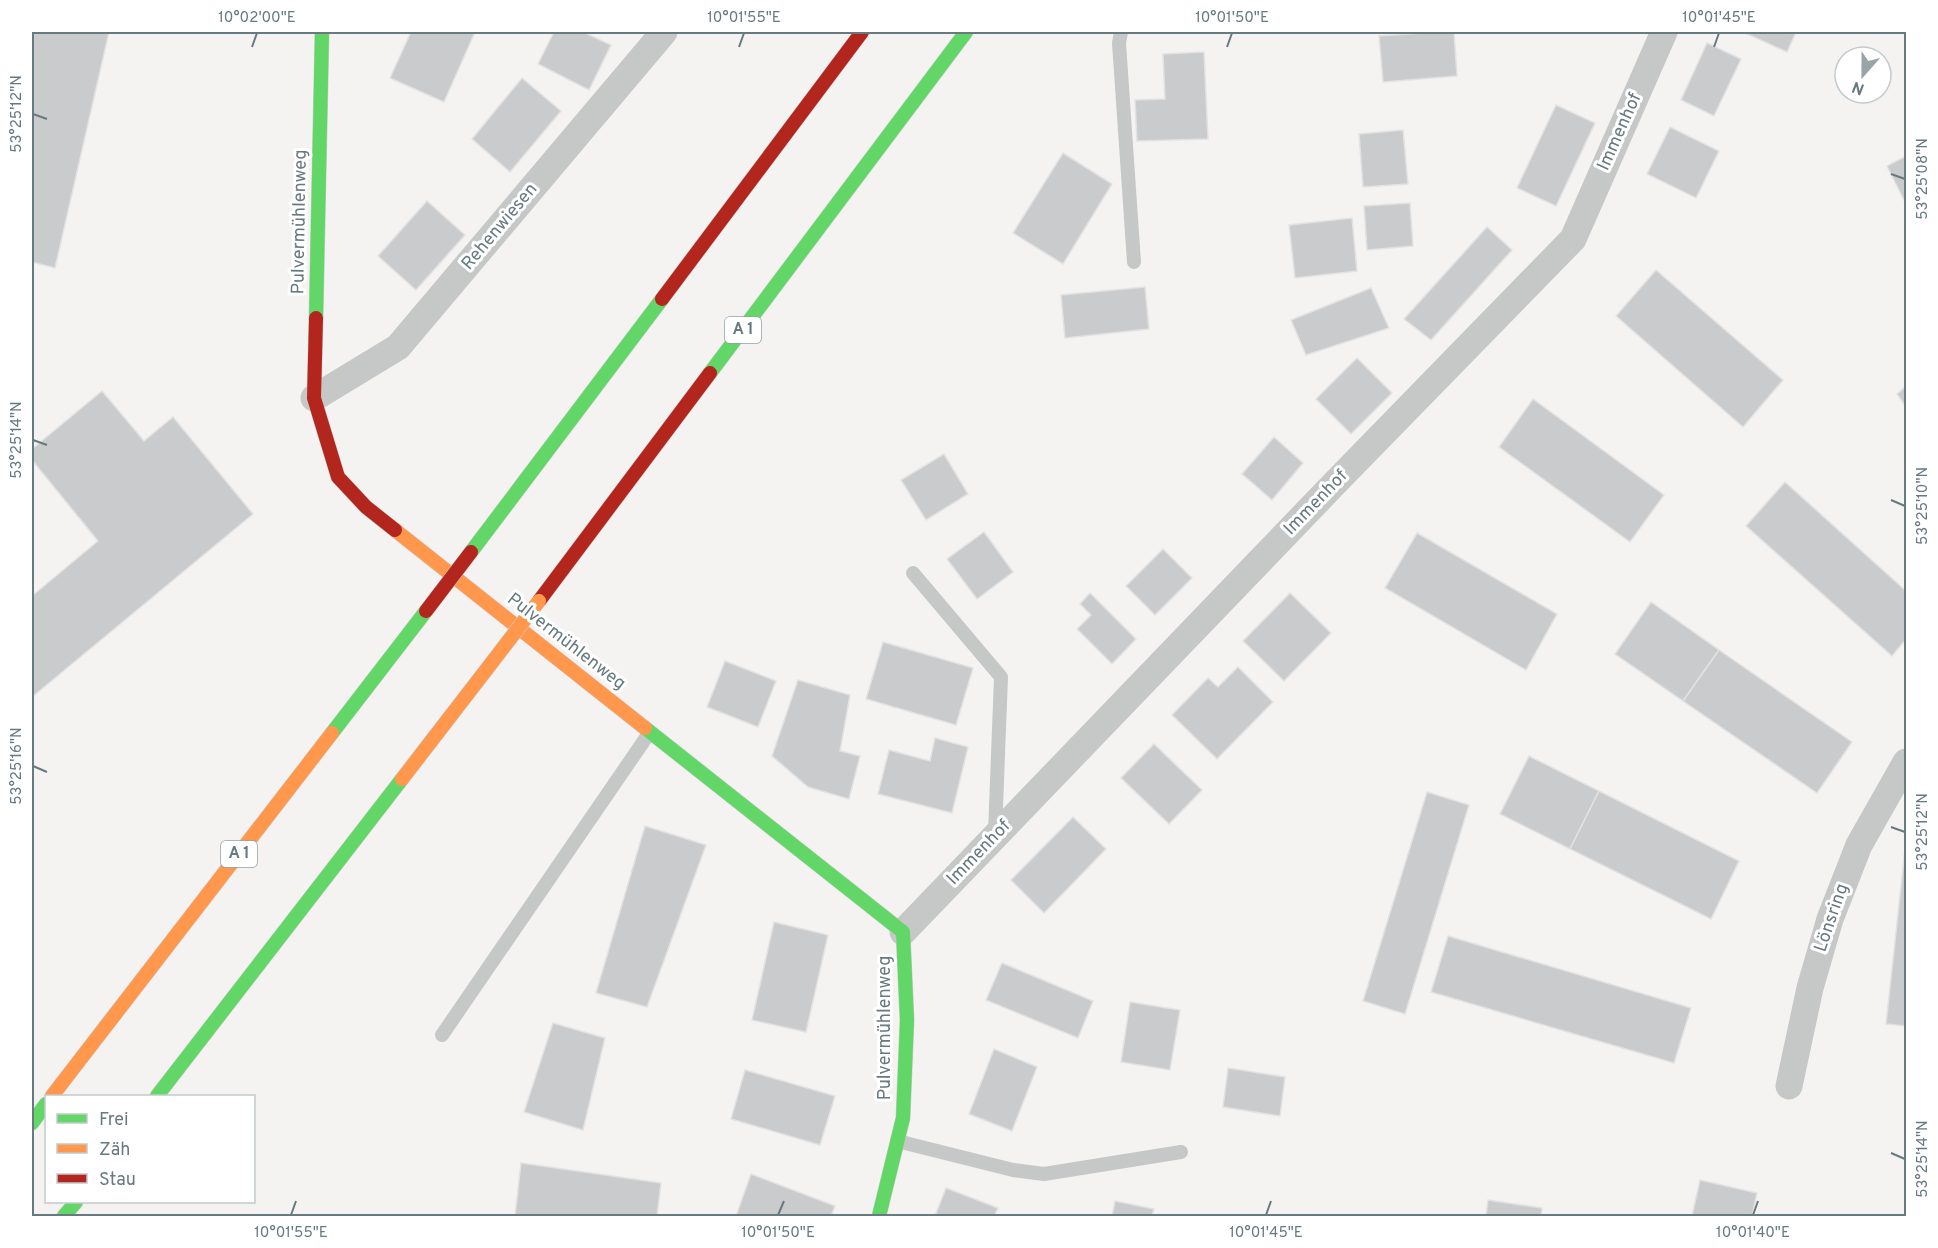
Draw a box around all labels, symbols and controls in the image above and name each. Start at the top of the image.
text: 10°02'00"E [218,9,296,28]
text: 10°01'55"E [707,9,781,28]
text: 10°01'50"E [1195,9,1269,28]
text: 10°01'45"E [1682,9,1756,28]
north arrow [1833,45,1893,105]
text: 53°25'12"N [8,75,27,153]
text: N [1849,76,1867,99]
street label: Immenhof [1593,90,1647,174]
text: 53°25'08"N [1914,138,1933,220]
street label: Pulvermühlenweg [287,149,313,295]
street label: Rehenwiesen [457,179,543,275]
road number: A 1 [725,317,761,343]
text: 53°25'14"N [8,401,27,479]
street label: Immenhof [1279,465,1353,541]
text: 53°25'10"N [1914,467,1933,545]
street label: Pulvermühlenweg [502,588,630,696]
text: 53°25'16"N [8,727,27,805]
text: 53°25'12"N [1914,793,1933,871]
street label: Immenhof [942,815,1016,891]
road number: A 1 [221,841,257,867]
street label: Lönsring [1810,881,1854,955]
street label: Pulvermühlenweg [874,956,897,1100]
legend [45,1095,255,1203]
text: Frei [99,1109,129,1132]
text: 53°25'14"N [1914,1120,1933,1198]
text: Zäh [99,1139,130,1162]
text: Stau [99,1169,136,1192]
text: 10°01'55"E [254,1224,328,1243]
text: 10°01'50"E [741,1224,815,1243]
text: 10°01'45"E [1229,1224,1303,1243]
text: 10°01'40"E [1716,1224,1790,1243]

